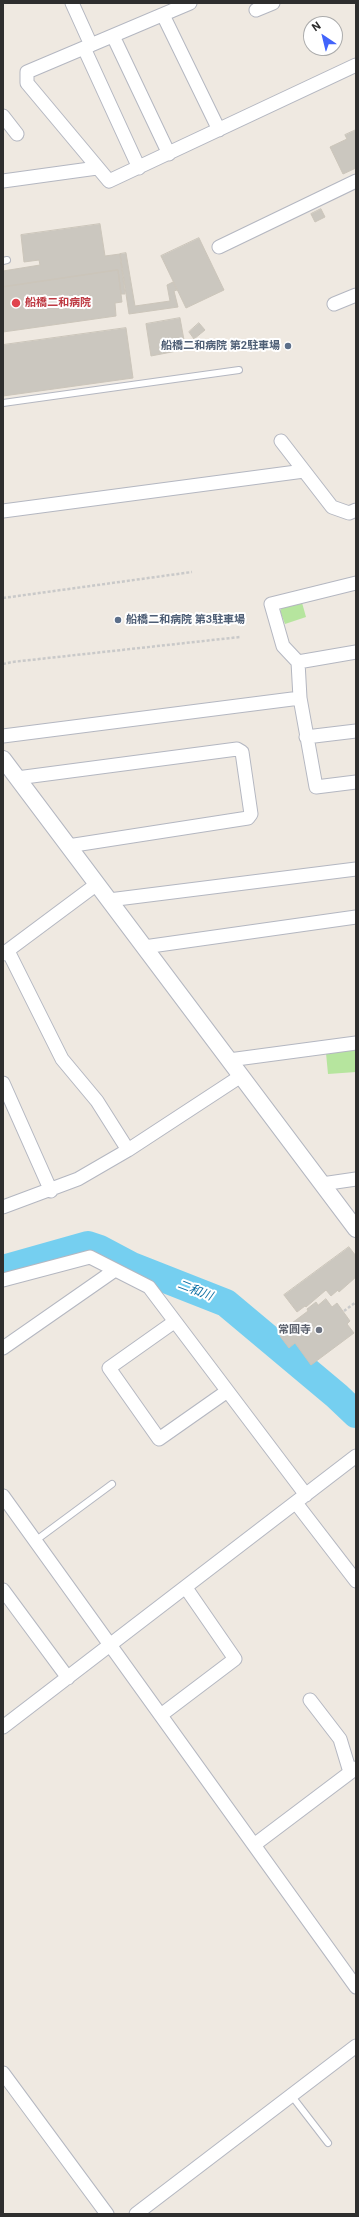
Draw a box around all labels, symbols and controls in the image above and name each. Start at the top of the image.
north arrow [303,16,343,56]
text: N [309,19,323,34]
place label: 船橋二和病院 [25,296,91,310]
marker: 船橋二和病院 [10,297,22,309]
place label: 船橋二和病院 第2駐車場 [161,339,280,353]
marker: 船橋二和病院 第2駐車場 [283,341,293,351]
place label: 船橋二和病院 第3駐車場 [126,613,245,627]
marker: 船橋二和病院 第3駐車場 [113,615,123,625]
water label: 二和川 [176,1278,214,1304]
place label: 常圓寺 [278,1323,311,1337]
marker: 常圓寺 [314,1325,324,1335]

